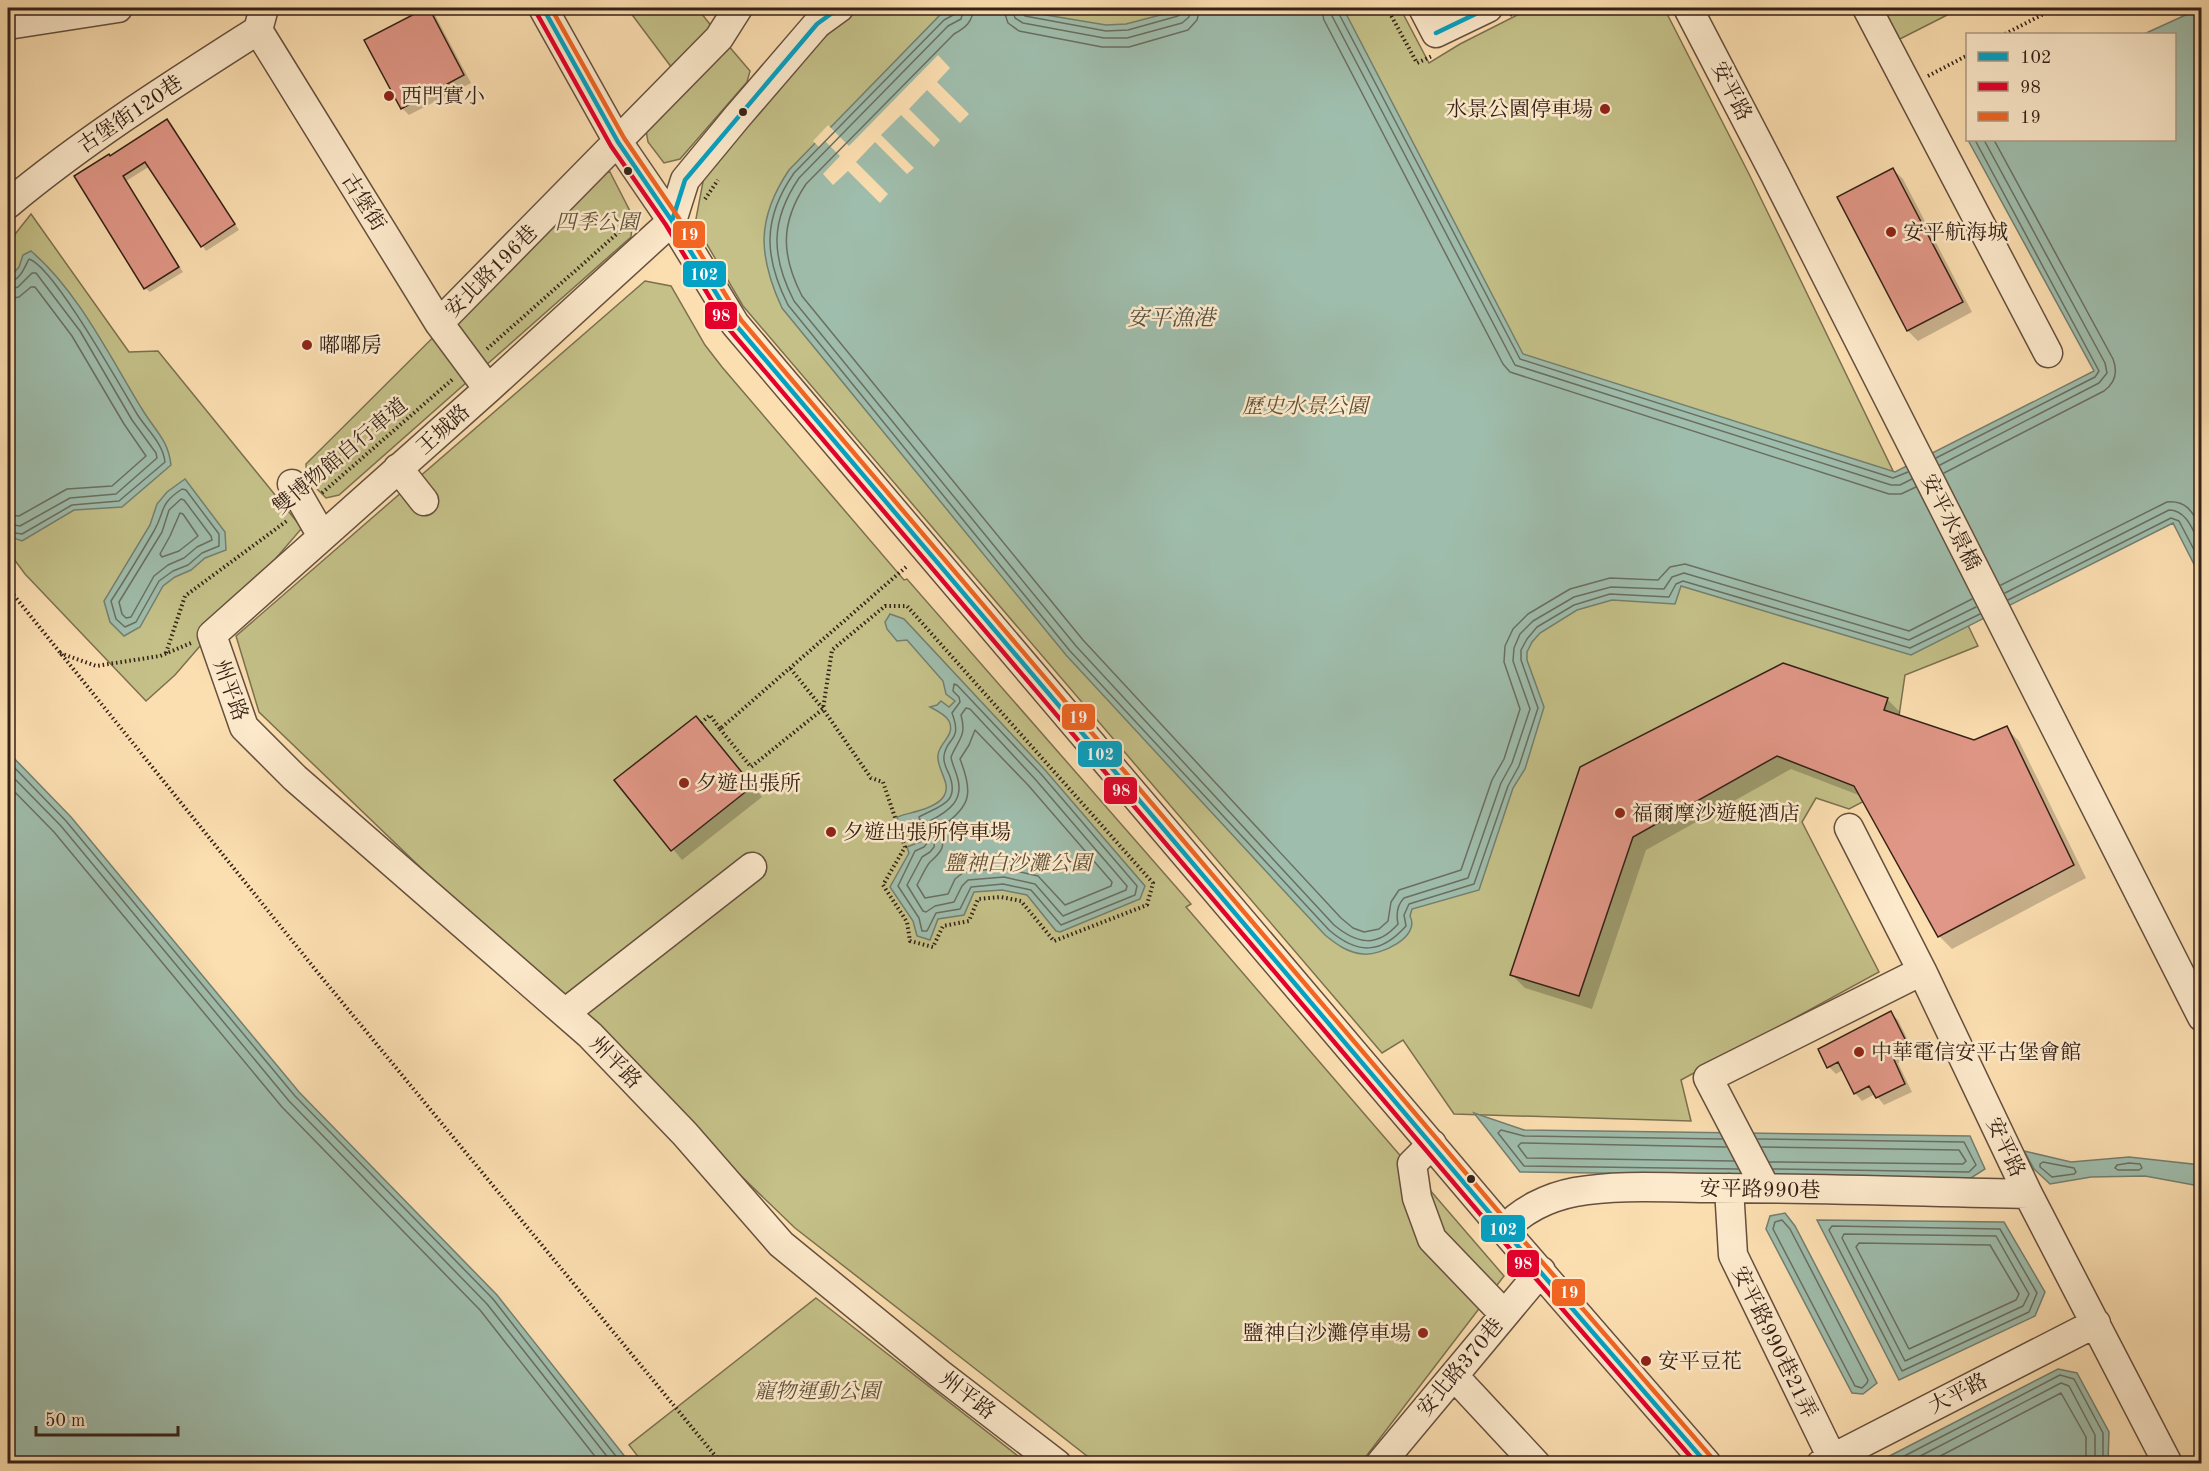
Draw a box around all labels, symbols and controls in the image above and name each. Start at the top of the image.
legend [1966,33,2176,141]
text: 102 [2020,49,2051,67]
street label: 安平路 [1707,58,1756,125]
street label: 古堡街120巷 [74,71,187,158]
text: 98 [2020,79,2041,97]
place label: 西門實小 [401,85,485,108]
marker: 西門實小 [382,89,396,103]
place label: 水景公園停車場 [1446,97,1593,121]
marker: 水景公園停車場 [1598,102,1612,116]
unlabelled marker [737,106,749,118]
text: 19 [2020,109,2041,127]
unlabelled marker [622,165,634,177]
street label: 古堡街 [337,169,390,235]
park label: 四季公園 [555,211,642,234]
line badge: 19 [672,220,706,249]
street label: 安北路196巷 [441,221,542,322]
place label: 安平航海城 [1903,221,2008,244]
marker: 安平航海城 [1884,225,1898,239]
text: 19 [680,228,698,244]
line badge: 102 [682,260,727,288]
text: 102 [690,268,718,284]
line badge: 98 [704,301,738,330]
water label: 安平漁港 [1127,306,1218,330]
text: 98 [712,309,730,325]
place label: 嘟嘟房 [319,334,382,357]
marker: 嘟嘟房 [300,338,314,352]
street label: 雙博物館自行車道 [269,394,412,519]
park label: 歷史水景公園 [1242,395,1371,418]
street label: 王城路 [412,400,474,459]
street label: 安平水景橋 [1916,470,1985,574]
street label: 州平路 [209,657,252,724]
line badge: 19 [1061,703,1096,731]
text: 19 [1069,711,1087,727]
line badge: 102 [1077,740,1123,768]
text: 102 [1086,748,1114,764]
place label: 夕遊出張所 [696,772,801,795]
marker: 夕遊出張所 [677,776,691,790]
line badge: 98 [1103,776,1138,805]
text: 98 [1112,784,1130,800]
place label: 福爾摩沙遊艇酒店 [1632,802,1800,825]
marker: 福爾摩沙遊艇酒店 [1613,806,1627,820]
place label: 夕遊出張所停車場 [843,821,1011,844]
marker: 夕遊出張所停車場 [824,825,838,839]
park label: 鹽神白沙灘公園 [945,852,1094,875]
street label: 州平路 [585,1032,646,1093]
place label: 中華電信安平古堡會館 [1871,1041,2081,1064]
marker: 中華電信安平古堡會館 [1852,1045,1866,1059]
street label: 安平路 [1982,1114,2029,1181]
unlabelled marker [1465,1173,1477,1185]
street label: 安平路990巷 [1700,1177,1820,1202]
line badge: 102 [1480,1214,1526,1243]
text: 102 [1489,1223,1517,1239]
line badge: 98 [1506,1249,1540,1278]
text: 98 [1514,1257,1532,1273]
street label: 安平路990巷21弄 [1728,1263,1821,1422]
line badge: 19 [1551,1278,1586,1307]
text: 19 [1560,1286,1578,1302]
street label: 安北路370巷 [1413,1314,1508,1421]
place label: 鹽神白沙灘停車場 [1243,1322,1411,1345]
marker: 鹽神白沙灘停車場 [1416,1326,1430,1340]
place label: 安平豆花 [1658,1350,1742,1373]
marker: 安平豆花 [1639,1354,1653,1368]
street label: 州平路 [936,1367,1000,1424]
street label: 大平路 [1925,1369,1992,1418]
park label: 寵物運動公園 [754,1380,883,1403]
scale bar [36,1399,178,1437]
text: 50 m [45,1412,85,1430]

